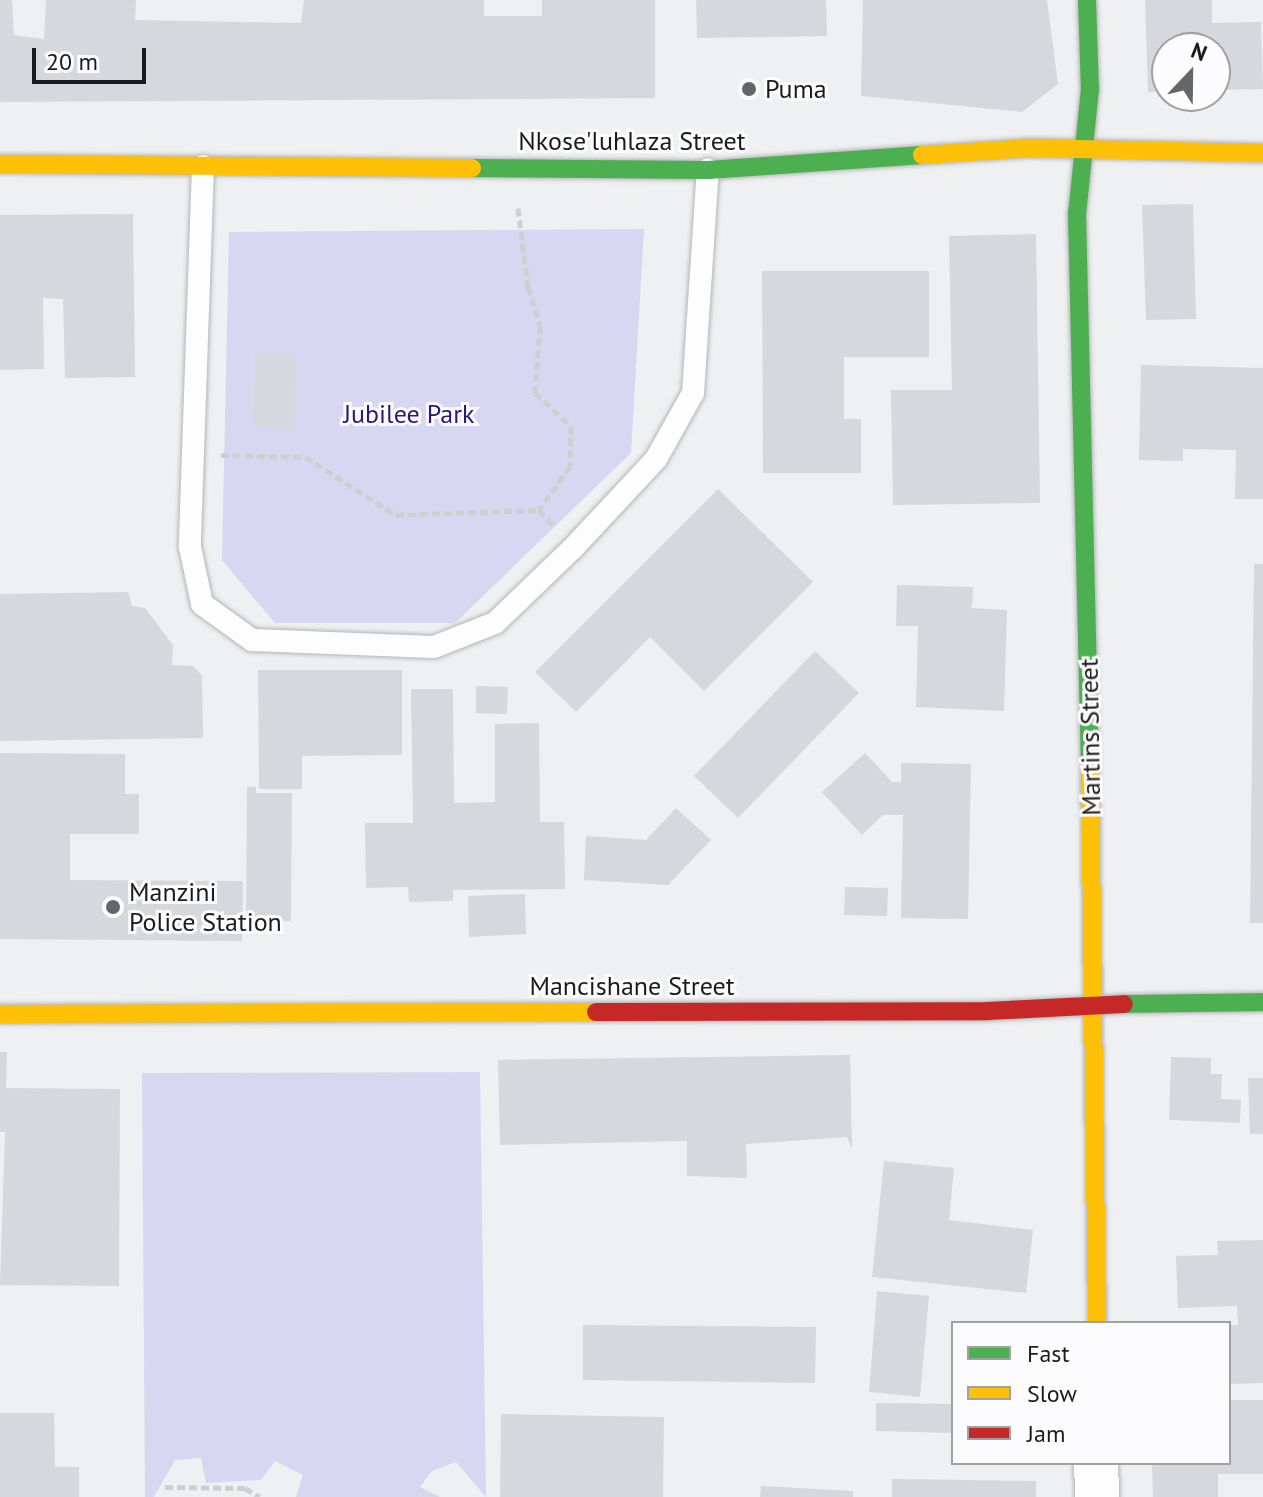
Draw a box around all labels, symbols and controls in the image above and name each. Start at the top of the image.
scale bar [36,32,150,82]
north arrow [1151,32,1231,112]
text: N [1187,36,1211,67]
text: 20 m [46,46,98,77]
place label: Puma [765,73,827,105]
marker: Puma [740,80,758,98]
street label: Nkose'luhlaza Street [518,125,746,157]
park label: Jubilee Park [343,398,475,430]
street label: Martins Street [1073,658,1107,816]
place label: Manzini Police Station [129,876,282,938]
marker: Manzini Police Station [104,898,122,916]
street label: Mancishane Street [529,970,735,1002]
legend [951,1321,1231,1465]
text: Fast [1027,1338,1070,1369]
text: Slow [1027,1378,1077,1409]
text: Jam [1027,1418,1065,1449]

